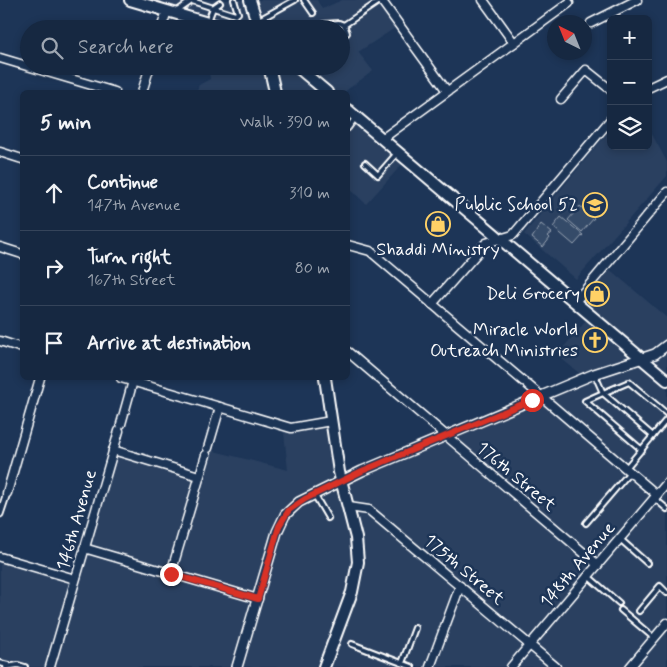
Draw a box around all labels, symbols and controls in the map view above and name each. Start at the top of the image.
north arrow [547,15,592,60]
map controls [607,15,652,150]
button: + [607,15,652,60]
search box [20,20,350,75]
icon: search [38,34,66,62]
text: Search here [78,35,174,60]
button: − [607,60,652,105]
button: layers [607,105,652,150]
text: 5 min [40,109,92,137]
text: Walk · 390 m [240,112,330,133]
text: Continue [87,170,158,195]
icon: ahead [40,179,68,207]
text: 310 m [289,183,330,204]
school or university icon: Public School 52 [582,192,608,218]
place label: Public School 52 [454,193,578,217]
text: 147th Avenue [87,195,181,216]
shop icon: Shaddi Ministry [425,211,451,237]
place label: Shaddi Ministry [376,238,500,262]
text: Turn right [87,245,171,270]
icon: right [40,254,68,282]
text: 80 m [295,258,330,279]
text: 167th Street [87,270,176,291]
shop icon: Deli Grocery [584,281,610,307]
place label: Deli Grocery [486,282,580,306]
place label: Miracle World Outreach Ministries [430,318,578,363]
church icon: Miracle World Outreach Ministries [582,327,608,353]
icon: arrive [40,329,68,357]
text: Arrive at destination [87,331,251,356]
route start [521,389,544,412]
street label: 176th Street [471,437,561,518]
street label: 146th Avenue [51,467,103,573]
street label: 148th Avenue [535,517,621,613]
street label: 175th Street [418,529,510,611]
route end [160,563,183,586]

